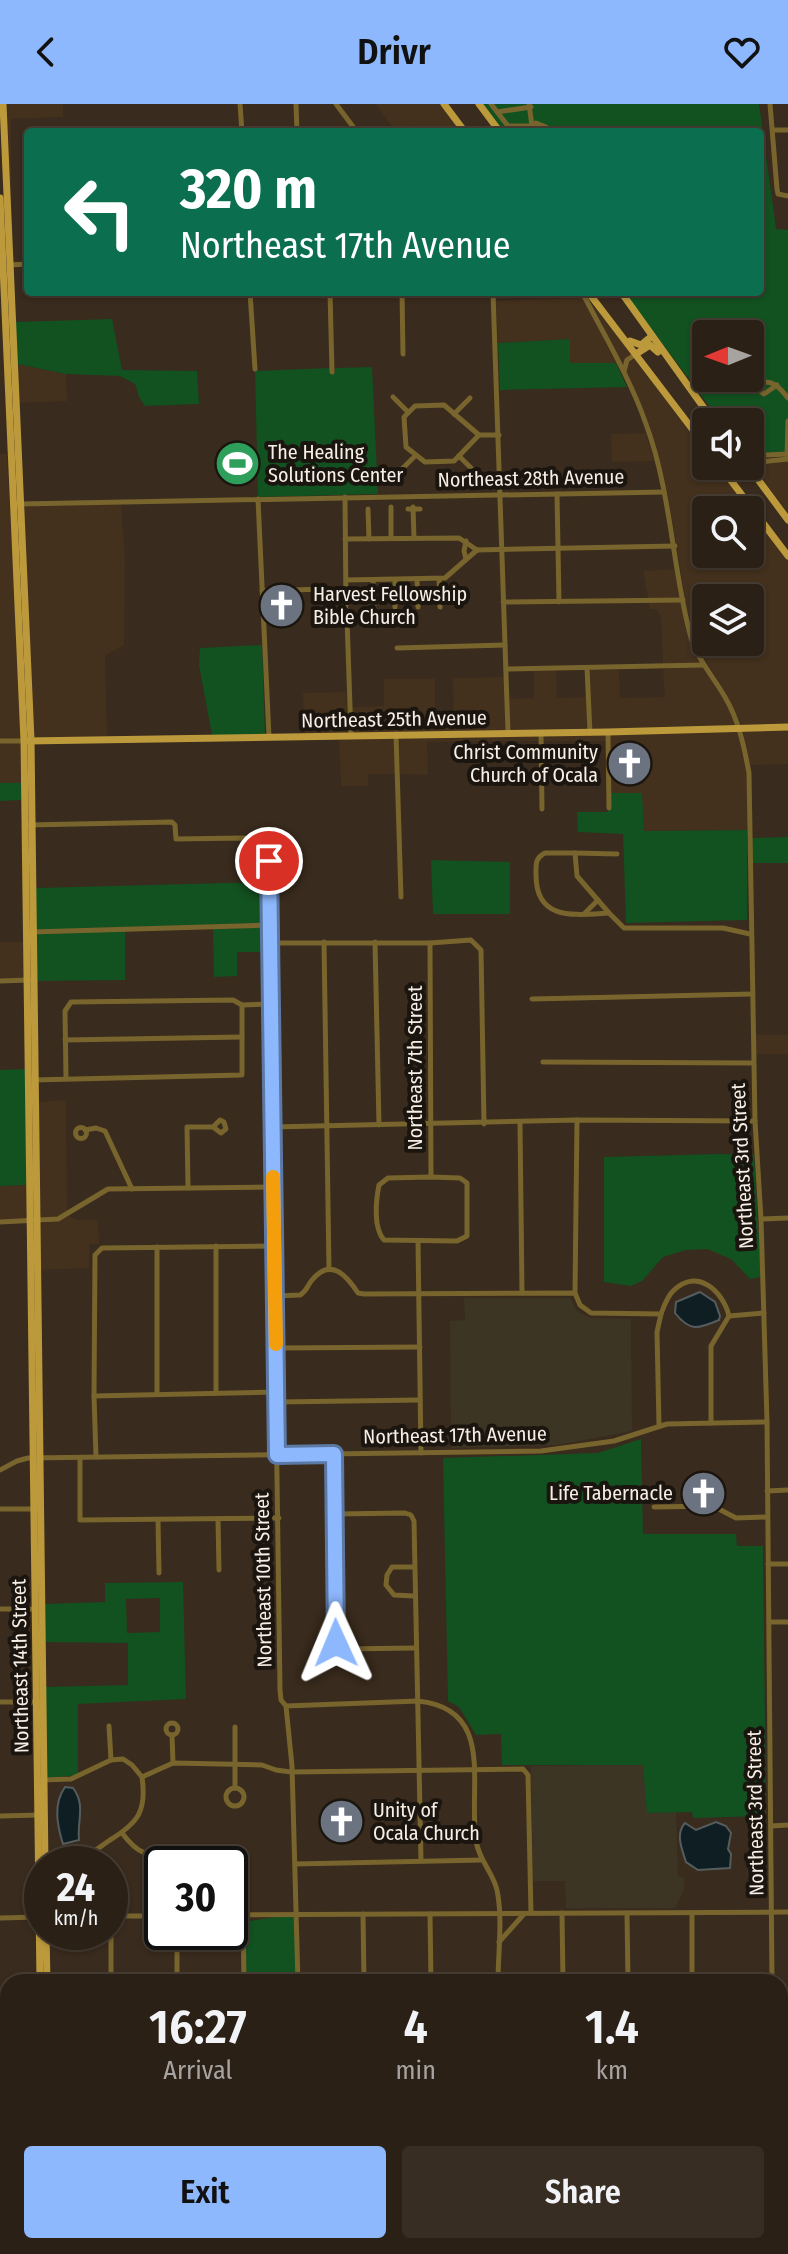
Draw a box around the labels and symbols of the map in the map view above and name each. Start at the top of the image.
north arrow [692,320,764,392]
sports icon: The Healing Solutions Center [213,440,261,488]
place label: The Healing Solutions Center [268,440,403,487]
street label: Northeast 28th Avenue [438,464,624,492]
church icon: Harvest Fellowship Bible Church [258,582,306,630]
place label: Harvest Fellowship Bible Church [313,582,467,629]
street label: Northeast 25th Avenue [301,705,487,733]
church icon: Christ Community Church of Ocala [605,739,653,787]
place label: Christ Community Church of Ocala [453,740,598,787]
pin [235,827,303,895]
street label: Northeast 7th Street [403,985,427,1150]
street label: Northeast 3rd Street [726,1082,758,1249]
street label: Northeast 17th Avenue [363,1421,547,1449]
church icon: Life Tabernacle [680,1469,728,1517]
place label: Life Tabernacle [549,1481,673,1505]
street label: Northeast 10th Street [249,1492,277,1668]
street label: Northeast 14th Street [6,1578,34,1753]
position arrow [294,1601,378,1685]
street label: Northeast 3rd Street [742,1729,768,1896]
church icon: Unity of Ocala Church [318,1797,366,1845]
place label: Unity of Ocala Church [373,1798,480,1845]
speed limit sign: 30 [144,1846,248,1950]

